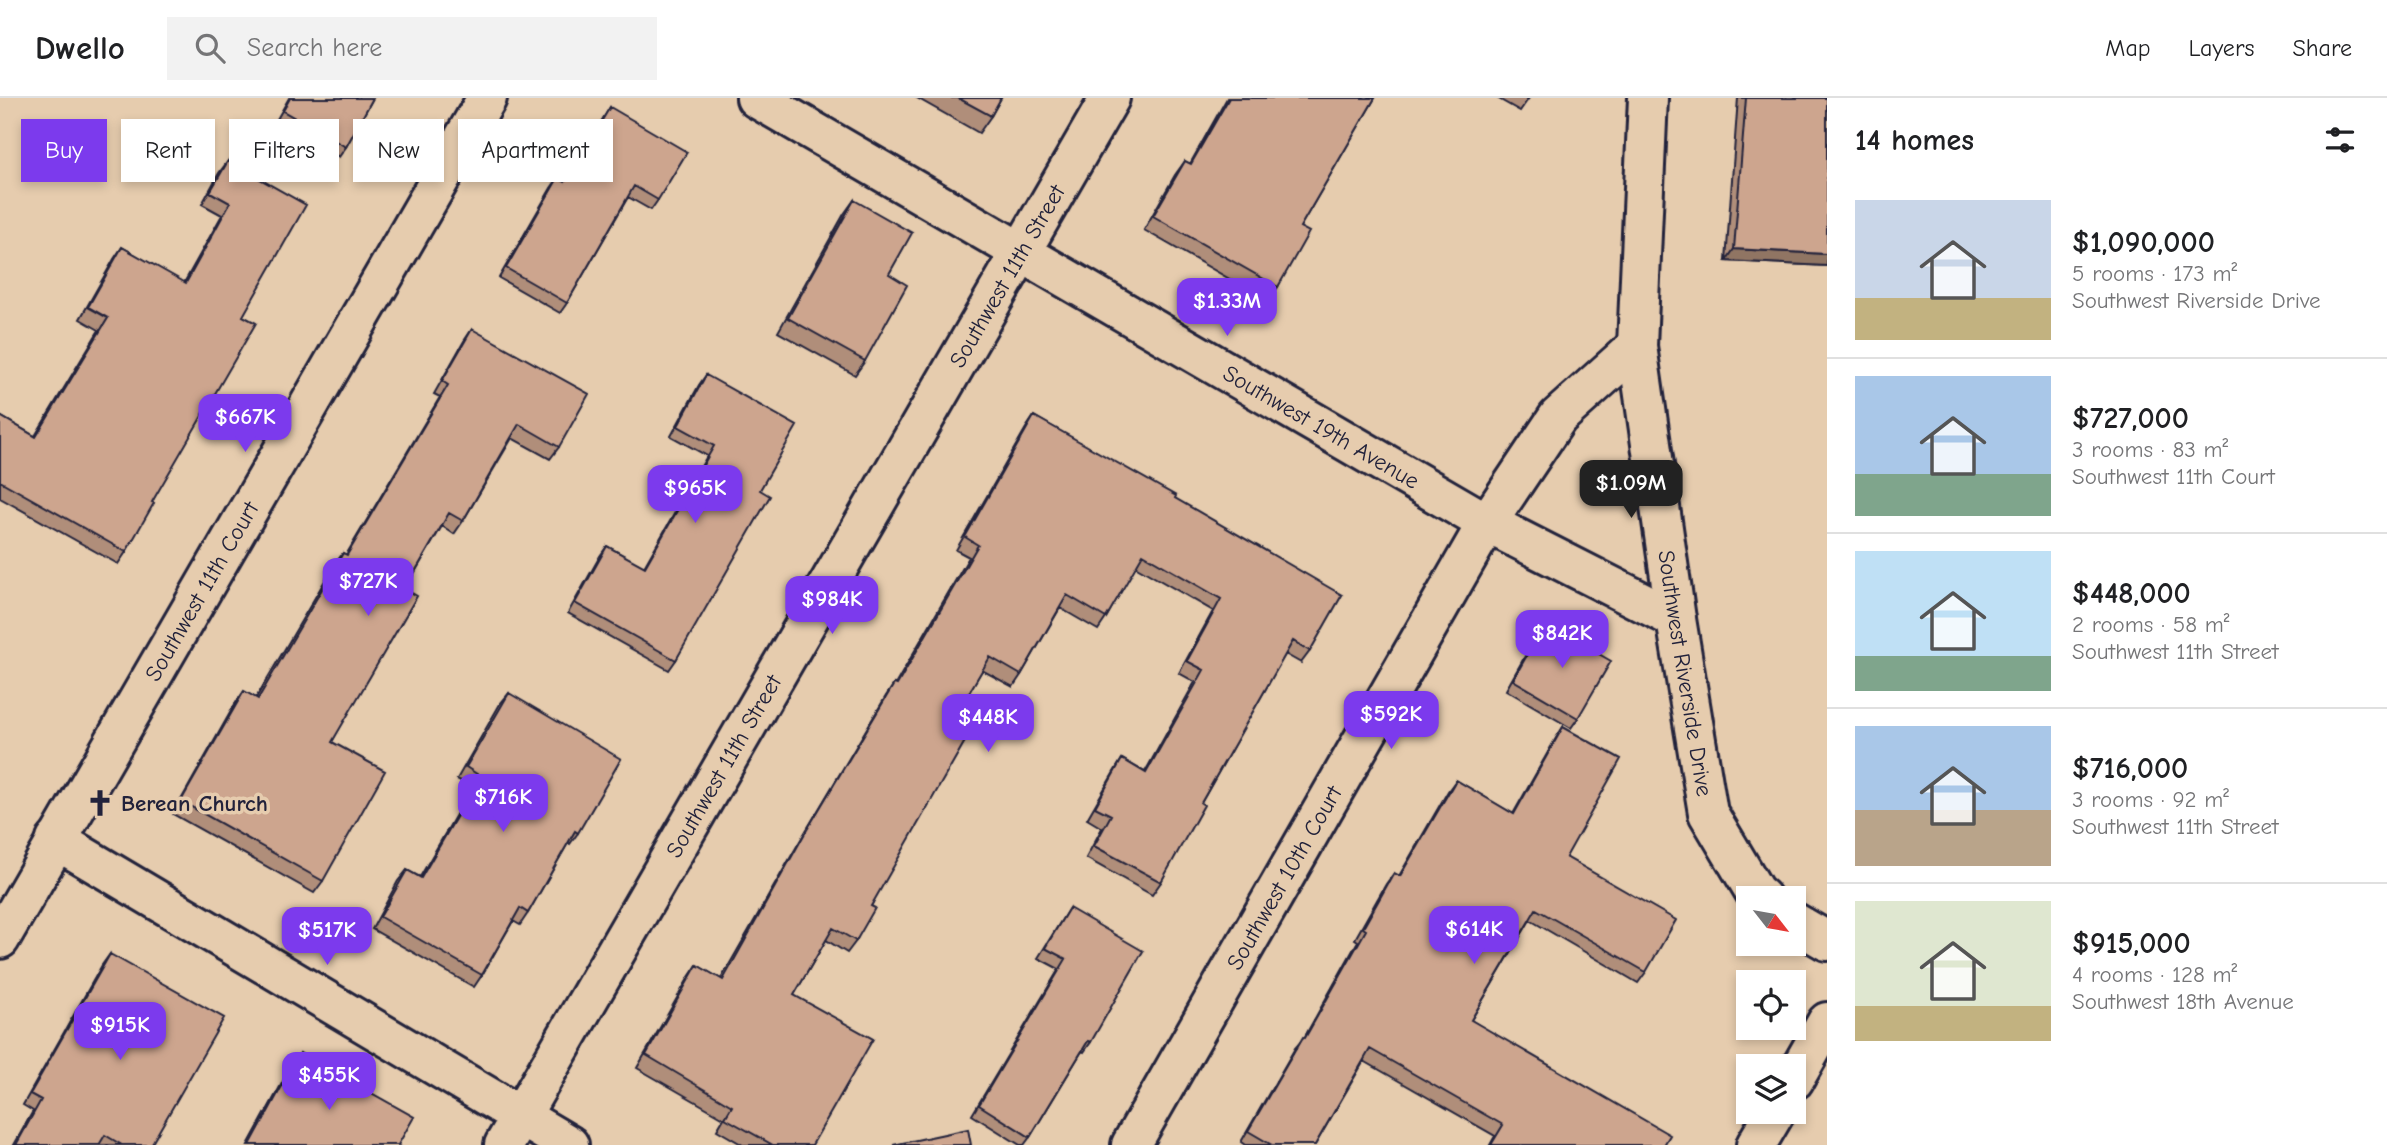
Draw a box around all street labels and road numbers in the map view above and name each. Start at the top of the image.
street label: Southwest 11th Street [944,179,1072,373]
street label: Southwest 19th Avenue [1218,360,1424,495]
street label: Southwest 11th Court [139,496,265,686]
street label: Southwest Riverside Drive [1652,548,1718,798]
street label: Southwest 11th Street [660,669,788,862]
street label: Southwest 10th Court [1221,780,1348,975]

